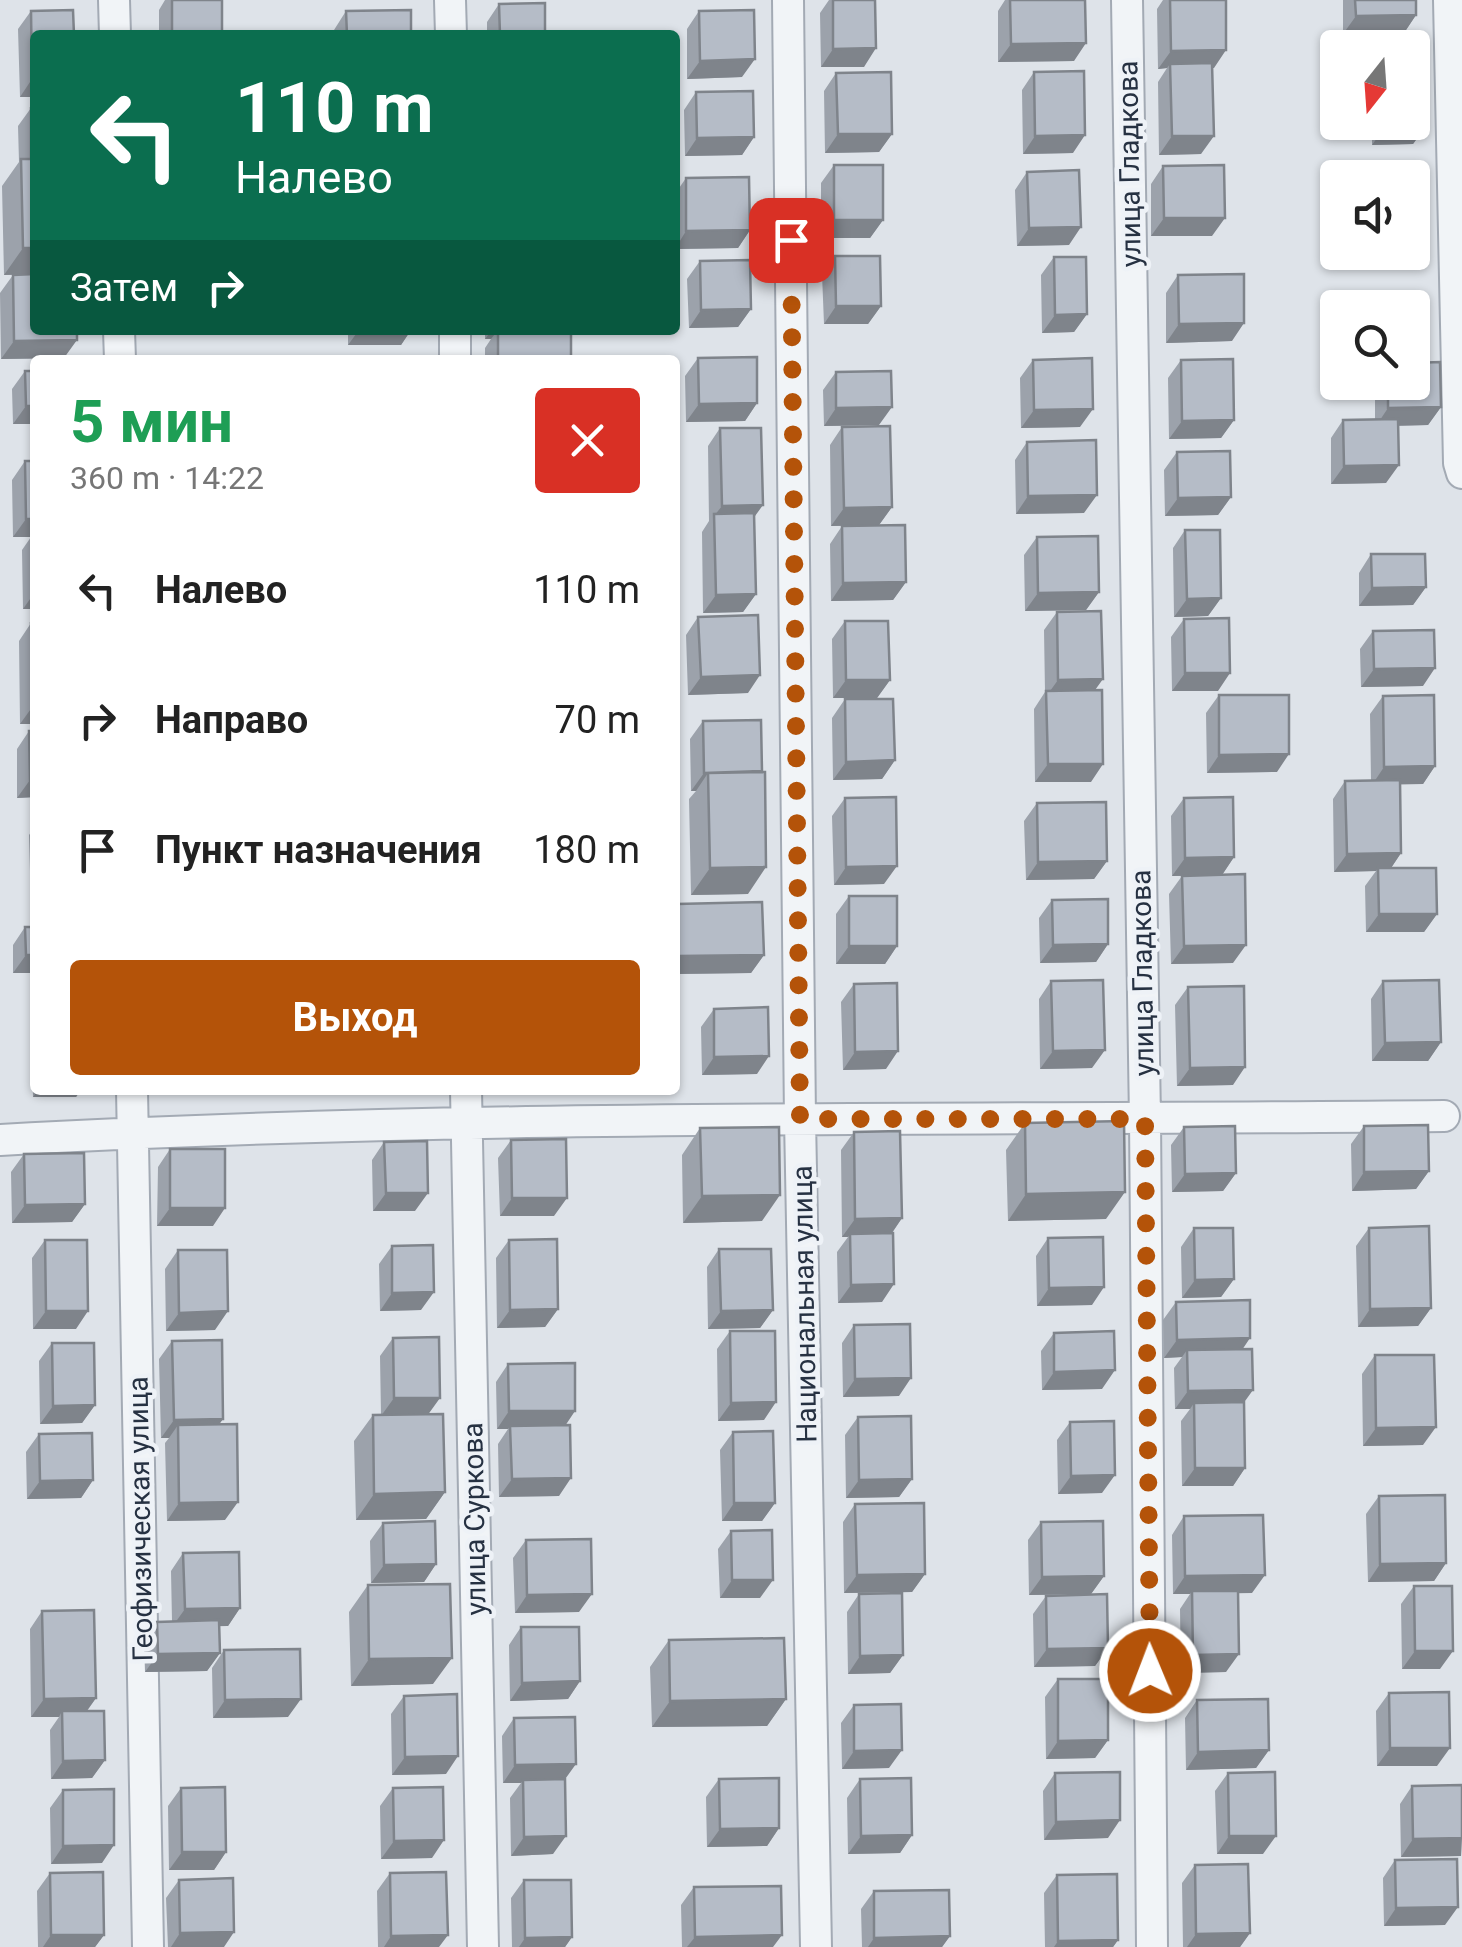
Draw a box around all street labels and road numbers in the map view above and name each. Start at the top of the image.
street label: улица Гладкова [1111,60,1148,267]
street label: улица Гладкова [1124,869,1161,1076]
street label: Национальная улица [786,1165,823,1443]
street label: Геофизическая улица [122,1376,159,1662]
street label: улица Суркова [456,1422,493,1616]

